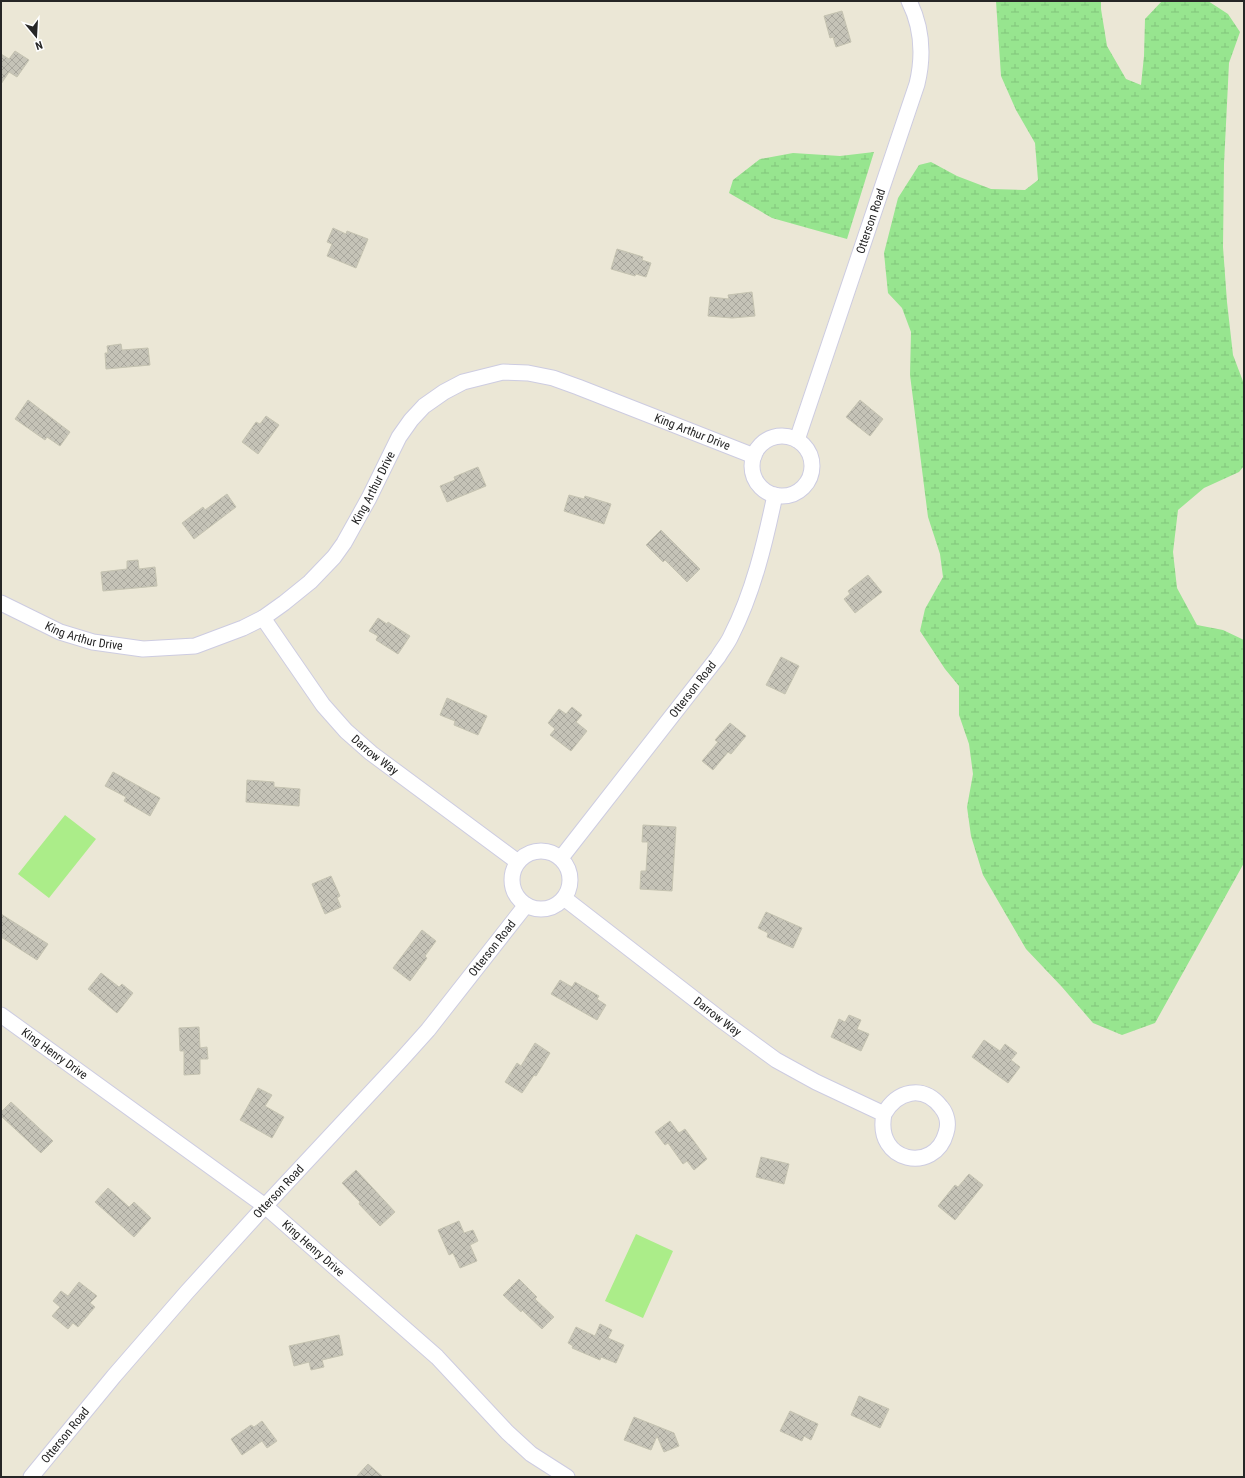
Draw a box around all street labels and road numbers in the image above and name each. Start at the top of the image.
street label: Otterson Road [853,187,888,255]
street label: King Arthur Drive [653,411,733,453]
street label: King Arthur Drive [349,449,398,527]
street label: King Arthur Drive [43,619,124,653]
street label: Otterson Road [666,658,719,720]
street label: Darrow Way [349,732,401,778]
street label: Otterson Road [466,917,519,979]
street label: Darrow Way [691,994,744,1039]
street label: King Henry Drive [19,1025,91,1082]
street label: Otterson Road [250,1162,307,1221]
street label: King Henry Drive [279,1217,347,1280]
street label: Otterson Road [38,1405,92,1466]

